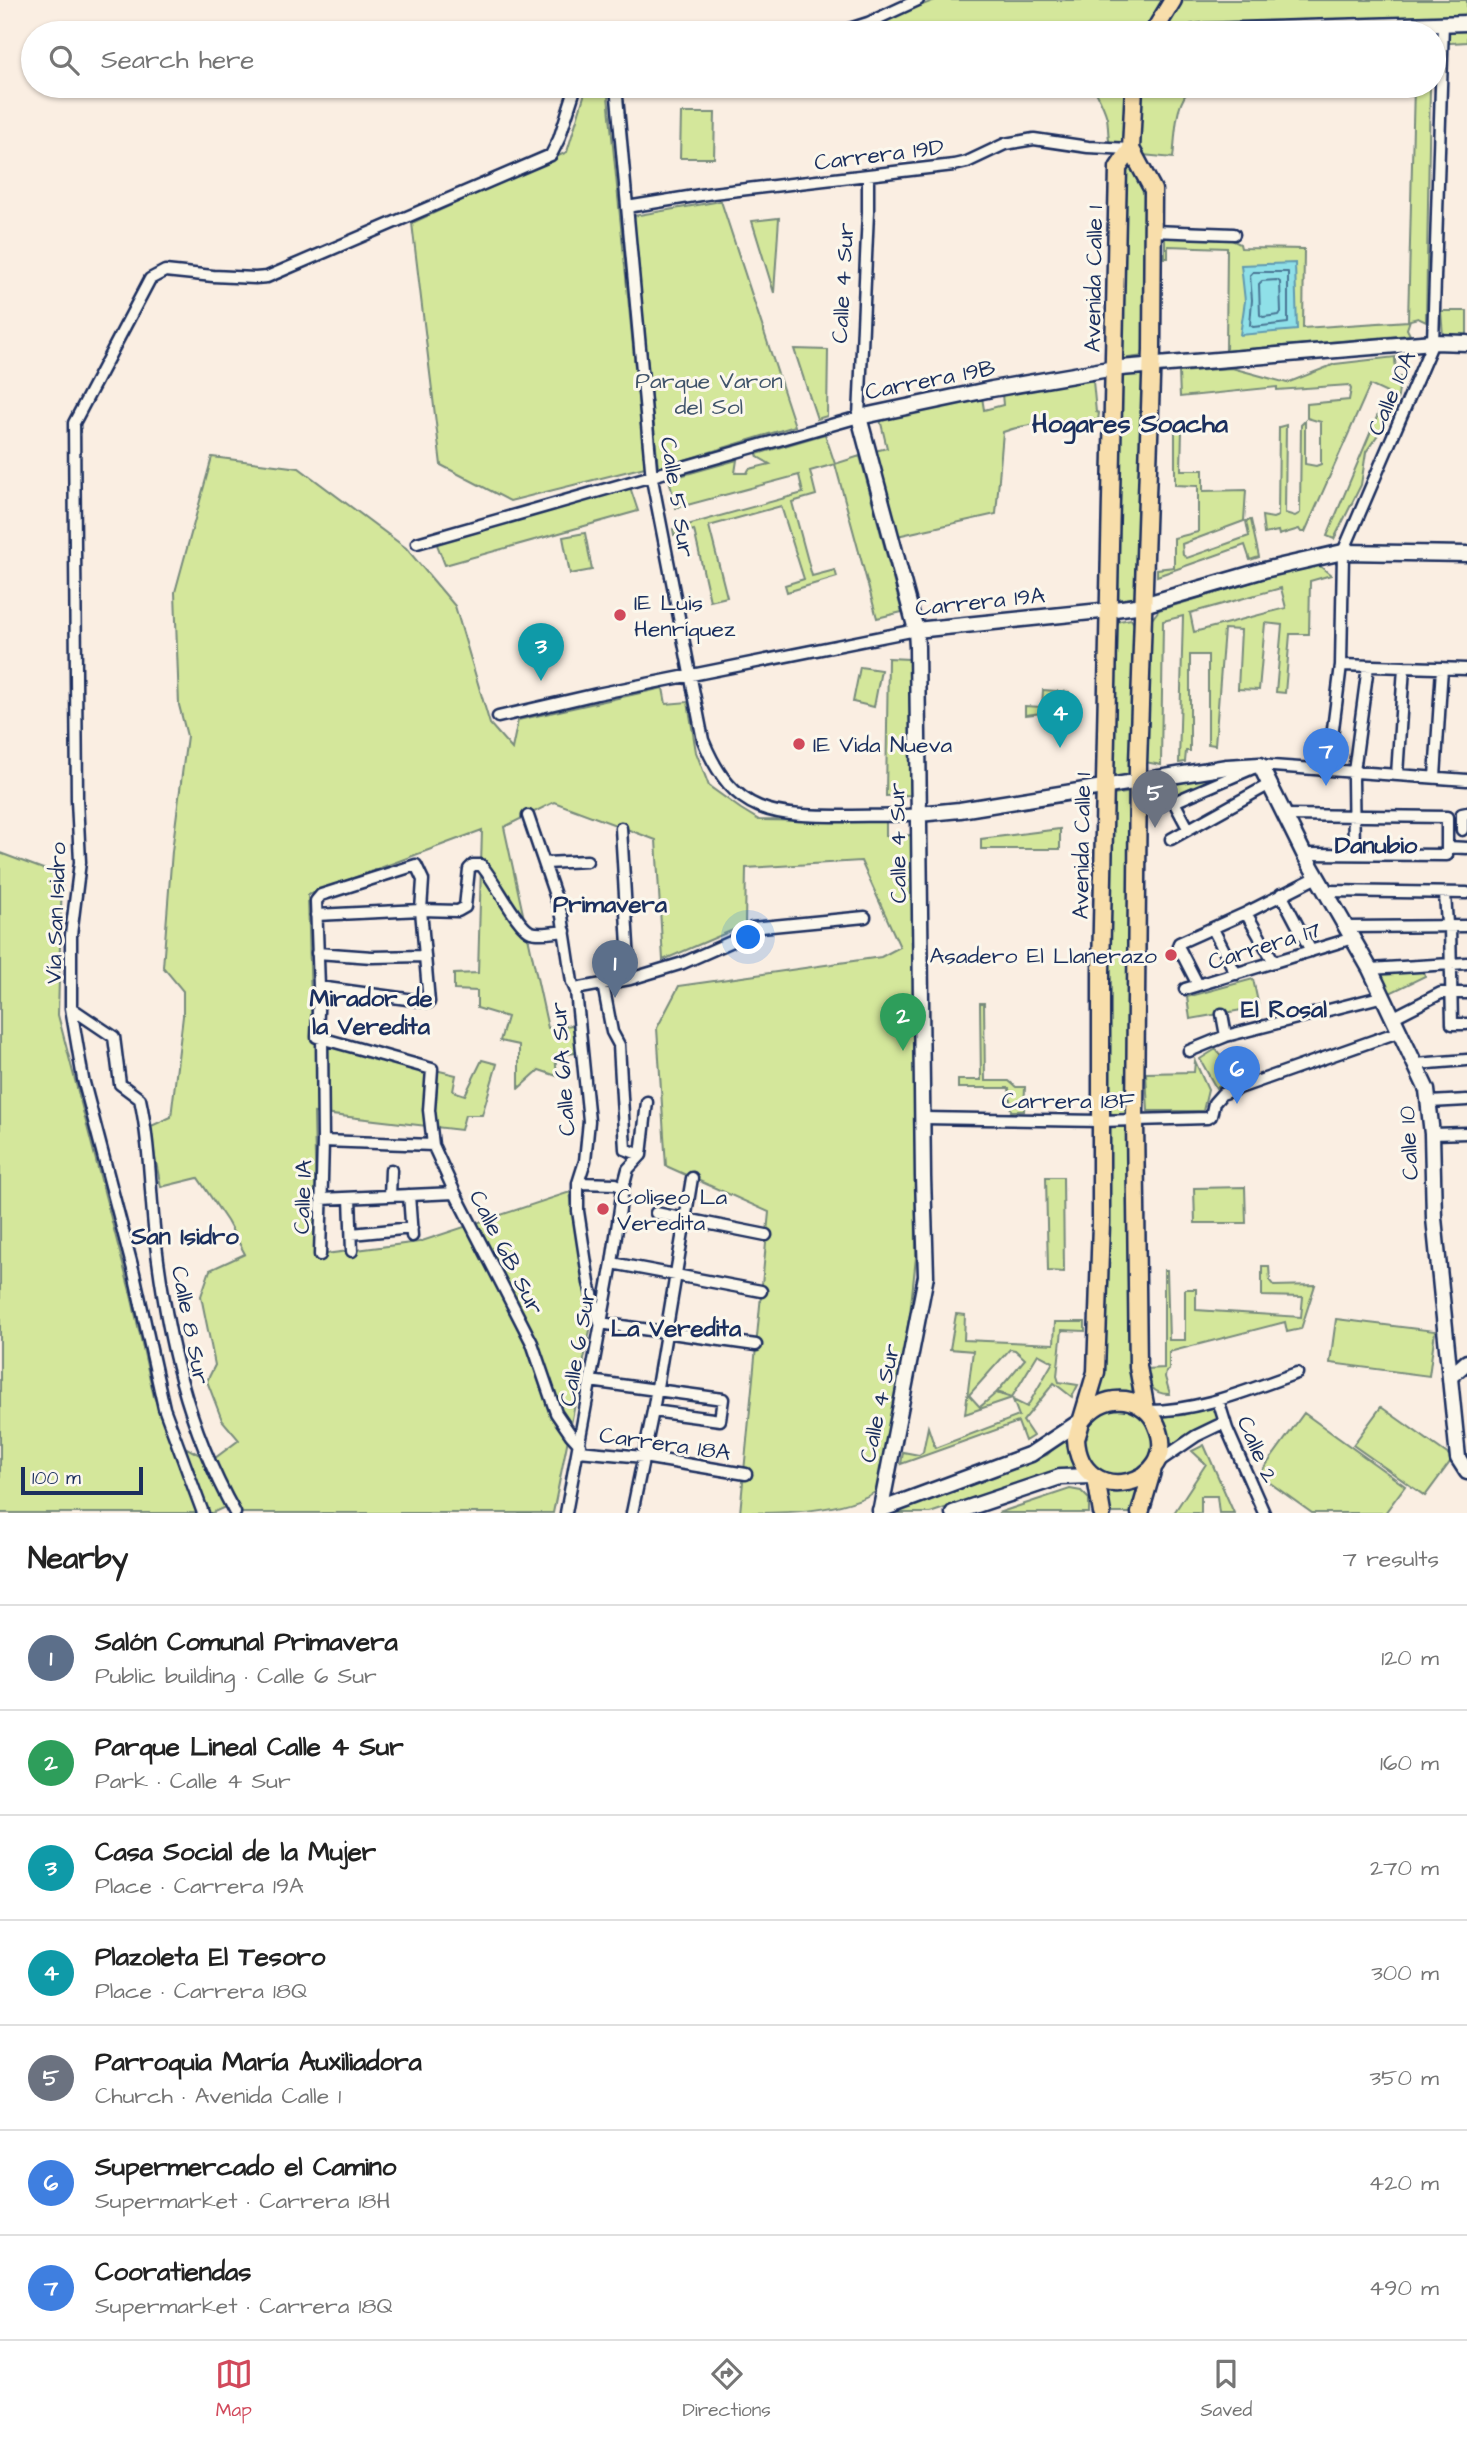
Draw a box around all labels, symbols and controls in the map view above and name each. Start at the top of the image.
search box [21,21,1446,98]
icon: search [45,41,83,79]
text: Search here [101,42,254,78]
street label: Carrera 19D [812,131,946,179]
street label: Avenida Calle 1 [1077,205,1111,353]
street label: Calle 4 Sur [824,222,862,344]
street label: Calle 10A [1360,346,1424,441]
street label: Carrera 19B [862,352,998,408]
park label: Parque Varon del Sol [635,365,783,423]
district label: Hogares Soacha [1032,406,1229,445]
street label: Calle 5 Sur [652,435,702,560]
street label: Carrera 19A [914,579,1047,625]
place label: IE Luis Henríquez [634,587,736,645]
marker: IE Luis Henríquez [612,607,628,623]
pin: 3 [518,623,564,681]
pin: 4 [1037,690,1083,748]
pin: 7 [1303,728,1349,786]
place label: IE Vida Nueva [813,729,952,761]
marker: IE Vida Nueva [791,736,807,752]
pin: 5 [1132,770,1178,828]
street label: Avenida Calle 1 [1065,772,1099,920]
street label: Calle 4 Sur [881,782,915,904]
district label: Danubio [1335,829,1418,863]
street label: Vía San Isidro [38,841,74,985]
district label: Primavera [553,888,668,922]
street label: Carrera 17 [1204,914,1325,978]
your location [731,920,765,954]
pin: 1 [592,940,638,998]
place label: Asadero El Llanerazo [930,940,1157,972]
marker: Asadero El Llanerazo [1163,947,1179,963]
district label: Mirador de la Veredita [310,982,432,1044]
pin: 2 [880,993,926,1051]
district label: El Rosal [1241,993,1327,1027]
street label: Calle 6A Sur [542,1000,584,1137]
pin: 6 [1214,1046,1260,1104]
street label: Carrera 18F [1001,1085,1135,1117]
street label: Calle 10 [1391,1105,1427,1181]
street label: Calle 1A [286,1159,320,1235]
place label: Coliseo La Veredita [617,1181,727,1239]
street label: Calle 6B Sur [461,1185,551,1321]
marker: Coliseo La Veredita [595,1201,611,1217]
district label: San Isidro [130,1220,239,1254]
street label: Calle 8 Sur [163,1263,217,1388]
street label: Calle 6 Sur [552,1285,604,1409]
district label: La Veredita [611,1312,742,1346]
street label: Calle 4 Sur [852,1340,908,1466]
street label: Calle 2 [1229,1411,1285,1488]
street label: Carrera 18A [597,1419,733,1469]
scale bar [21,1464,144,1496]
text: 100 m [32,1465,81,1492]
text: Nearby [28,1538,128,1580]
text: 7 results [1343,1543,1439,1575]
text: Salón Comunal Primavera [95,1624,398,1660]
text: 1 [50,1642,52,1674]
text: 120 m [1381,1642,1439,1674]
text: Public building · Calle 6 Sur [95,1660,377,1692]
text: Parque Lineal Calle 4 Sur [95,1729,404,1765]
text: 2 [44,1747,58,1779]
text: 160 m [1380,1747,1439,1779]
text: Park · Calle 4 Sur [95,1765,291,1797]
text: Casa Social de la Mujer [95,1834,376,1870]
text: 3 [45,1852,57,1884]
text: 270 m [1370,1852,1439,1884]
text: Place · Carrera 19A [95,1870,304,1902]
text: Plazoleta El Tesoro [95,1939,326,1975]
text: 4 [43,1957,59,1989]
text: 300 m [1371,1957,1439,1989]
text: Place · Carrera 18Q [95,1975,307,2007]
text: Parroquia María Auxiliadora [95,2044,422,2080]
text: 5 [43,2062,59,2094]
text: 350 m [1369,2062,1439,2094]
text: Church · Avenida Calle 1 [95,2080,341,2112]
text: Supermercado el Camino [95,2149,397,2185]
text: 6 [44,2167,58,2199]
text: 420 m [1369,2167,1439,2199]
text: Supermarket · Carrera 18H [95,2185,390,2217]
text: Cooratiendas [95,2254,251,2290]
text: 7 [44,2272,58,2304]
text: 490 m [1369,2272,1439,2304]
text: Supermarket · Carrera 18Q [95,2290,393,2322]
tab: Map [215,2355,253,2424]
tab: Directions [682,2355,771,2424]
tab: Saved [1200,2355,1252,2424]

